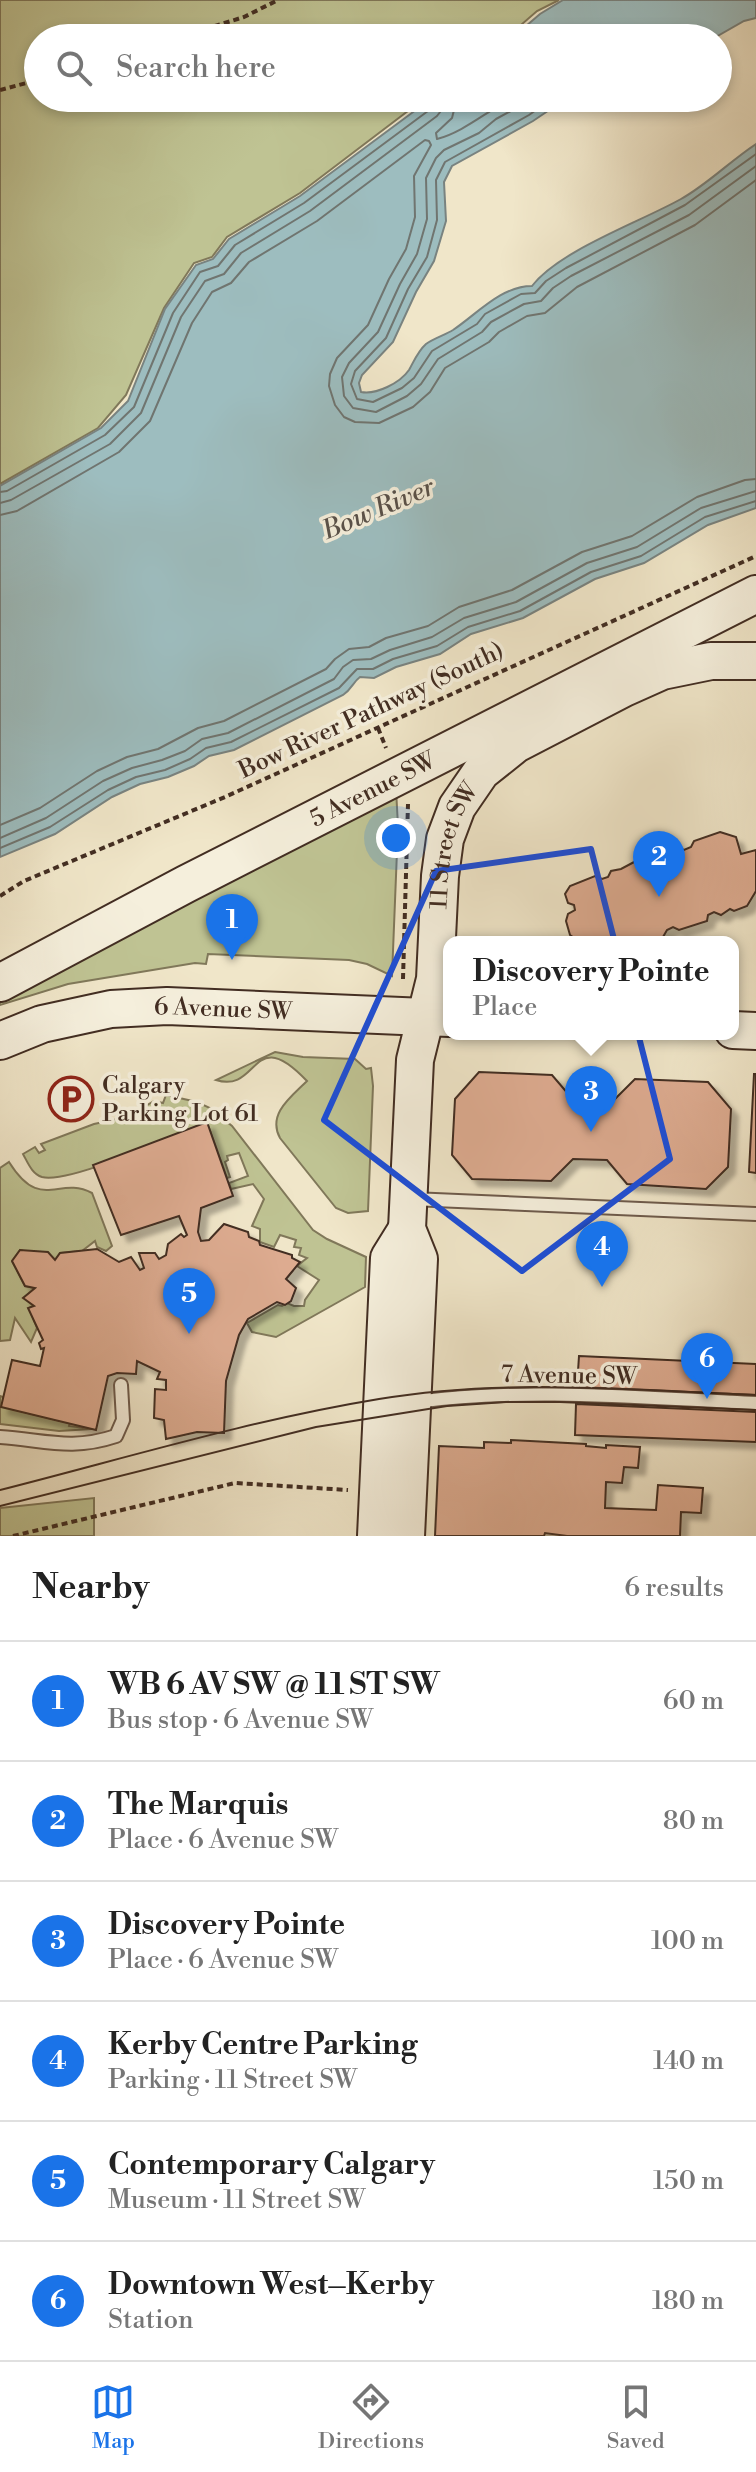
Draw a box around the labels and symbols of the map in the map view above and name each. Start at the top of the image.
water label: Bow River [316,471,440,547]
street label: Bow River Pathway (South) [233,636,509,786]
street label: 5 Avenue SW [305,745,442,834]
street label: 11 Street SW [424,776,486,910]
your location [376,818,416,858]
pin: 2 [633,831,685,897]
pin: 1 [206,894,258,960]
street label: 6 Avenue SW [153,992,294,1027]
pin: 3 [565,1066,617,1132]
place label: Calgary Parking Lot 61 [102,1071,259,1129]
parking icon: Calgary Parking Lot 61 [47,1075,95,1123]
pin: 4 [576,1221,628,1287]
pin: 5 [163,1268,215,1334]
pin: 6 [681,1333,733,1399]
street label: 7 Avenue SW [501,1360,638,1392]

